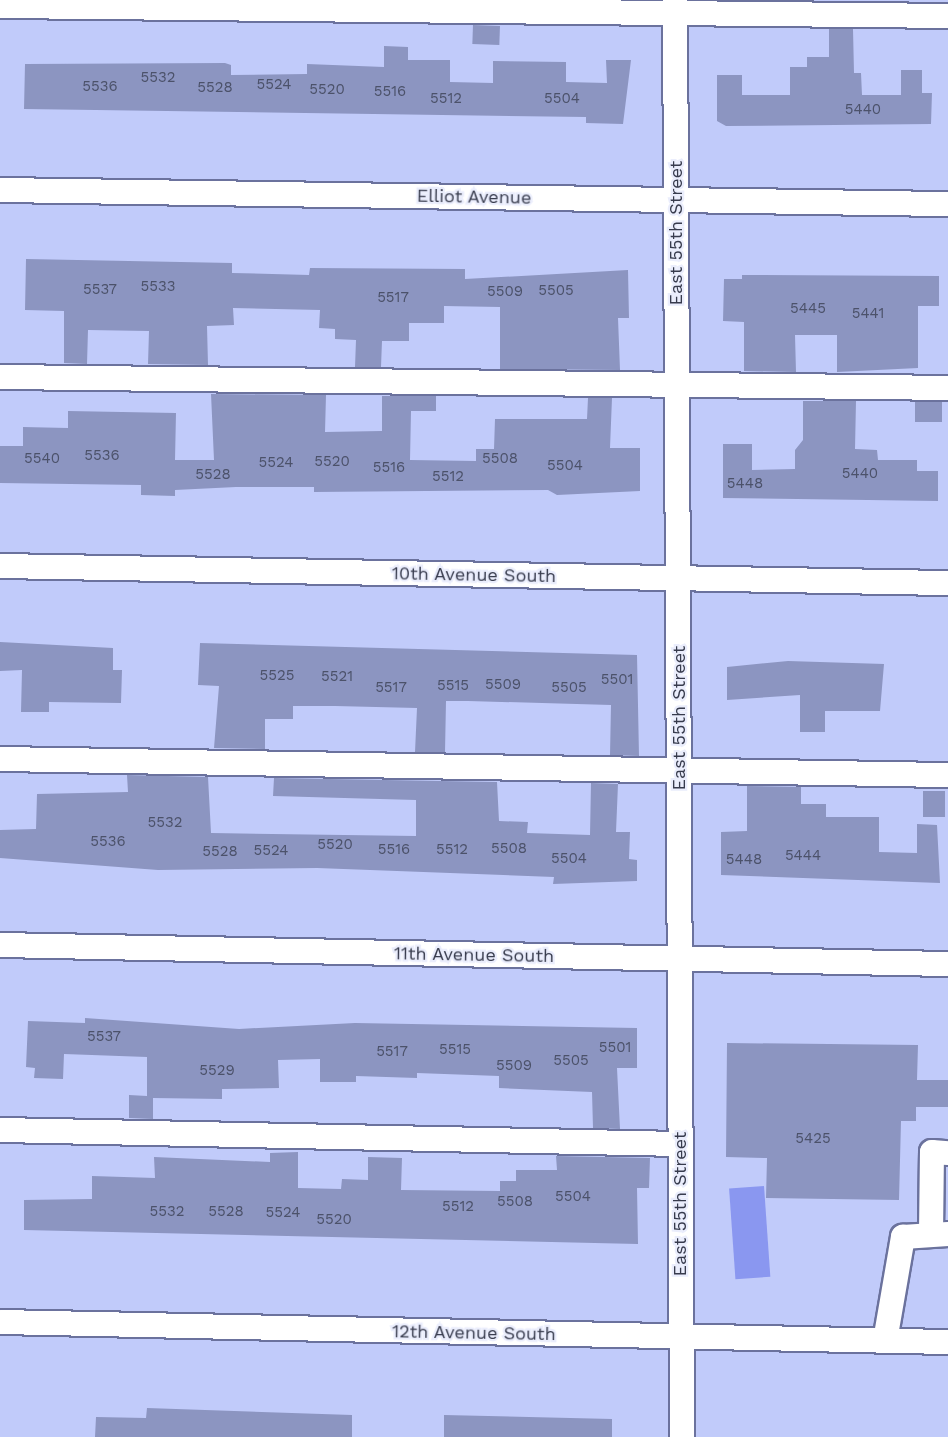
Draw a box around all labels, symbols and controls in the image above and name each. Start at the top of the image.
house number: 5532 [141,69,175,87]
house number: 5524 [257,76,291,94]
house number: 5536 [82,78,118,96]
house number: 5528 [197,79,233,97]
house number: 5520 [309,81,345,99]
house number: 5516 [374,83,406,101]
house number: 5512 [430,90,462,108]
house number: 5504 [544,90,580,108]
house number: 5440 [845,101,881,119]
street label: East 55th Street [665,161,687,305]
street label: Elliot Avenue [416,185,532,209]
house number: 5533 [141,278,175,296]
house number: 5537 [83,281,117,299]
house number: 5505 [538,282,574,300]
house number: 5509 [487,283,523,301]
house number: 5517 [377,289,409,307]
house number: 5445 [790,300,826,318]
house number: 5441 [852,305,884,323]
house number: 5536 [84,447,120,465]
house number: 5540 [24,450,60,468]
house number: 5508 [482,450,518,468]
house number: 5520 [314,453,350,471]
house number: 5524 [259,454,293,472]
house number: 5504 [547,457,583,475]
house number: 5516 [373,459,405,477]
house number: 5440 [842,465,878,483]
house number: 5528 [195,466,231,484]
house number: 5512 [432,468,464,486]
house number: 5448 [727,475,763,493]
street label: 10th Avenue South [391,563,557,587]
street label: East 55th Street [668,646,690,790]
house number: 5525 [260,667,294,685]
house number: 5521 [321,668,353,686]
house number: 5501 [601,671,633,689]
house number: 5509 [485,676,521,694]
house number: 5515 [437,677,469,695]
house number: 5517 [375,679,407,697]
house number: 5505 [551,679,587,697]
house number: 5532 [148,814,182,832]
house number: 5536 [90,833,126,851]
house number: 5520 [317,836,353,854]
house number: 5508 [491,840,527,858]
house number: 5516 [378,841,410,859]
house number: 5512 [436,841,468,859]
house number: 5524 [254,842,288,860]
house number: 5528 [202,843,238,861]
house number: 5444 [785,847,821,865]
house number: 5504 [551,850,587,868]
house number: 5448 [726,851,762,869]
street label: 11th Avenue South [393,943,555,967]
house number: 5537 [87,1028,121,1046]
house number: 5501 [599,1039,631,1057]
house number: 5515 [439,1041,471,1059]
house number: 5517 [376,1043,408,1061]
house number: 5505 [553,1052,589,1070]
house number: 5509 [496,1057,532,1075]
house number: 5529 [199,1062,235,1080]
house number: 5425 [795,1130,831,1148]
street label: East 55th Street [669,1132,691,1276]
house number: 5504 [555,1188,591,1206]
house number: 5508 [497,1193,533,1211]
house number: 5512 [442,1198,474,1216]
house number: 5532 [150,1203,184,1221]
house number: 5528 [208,1203,244,1221]
house number: 5524 [266,1204,300,1222]
house number: 5520 [316,1211,352,1229]
street label: 12th Avenue South [392,1321,556,1345]

